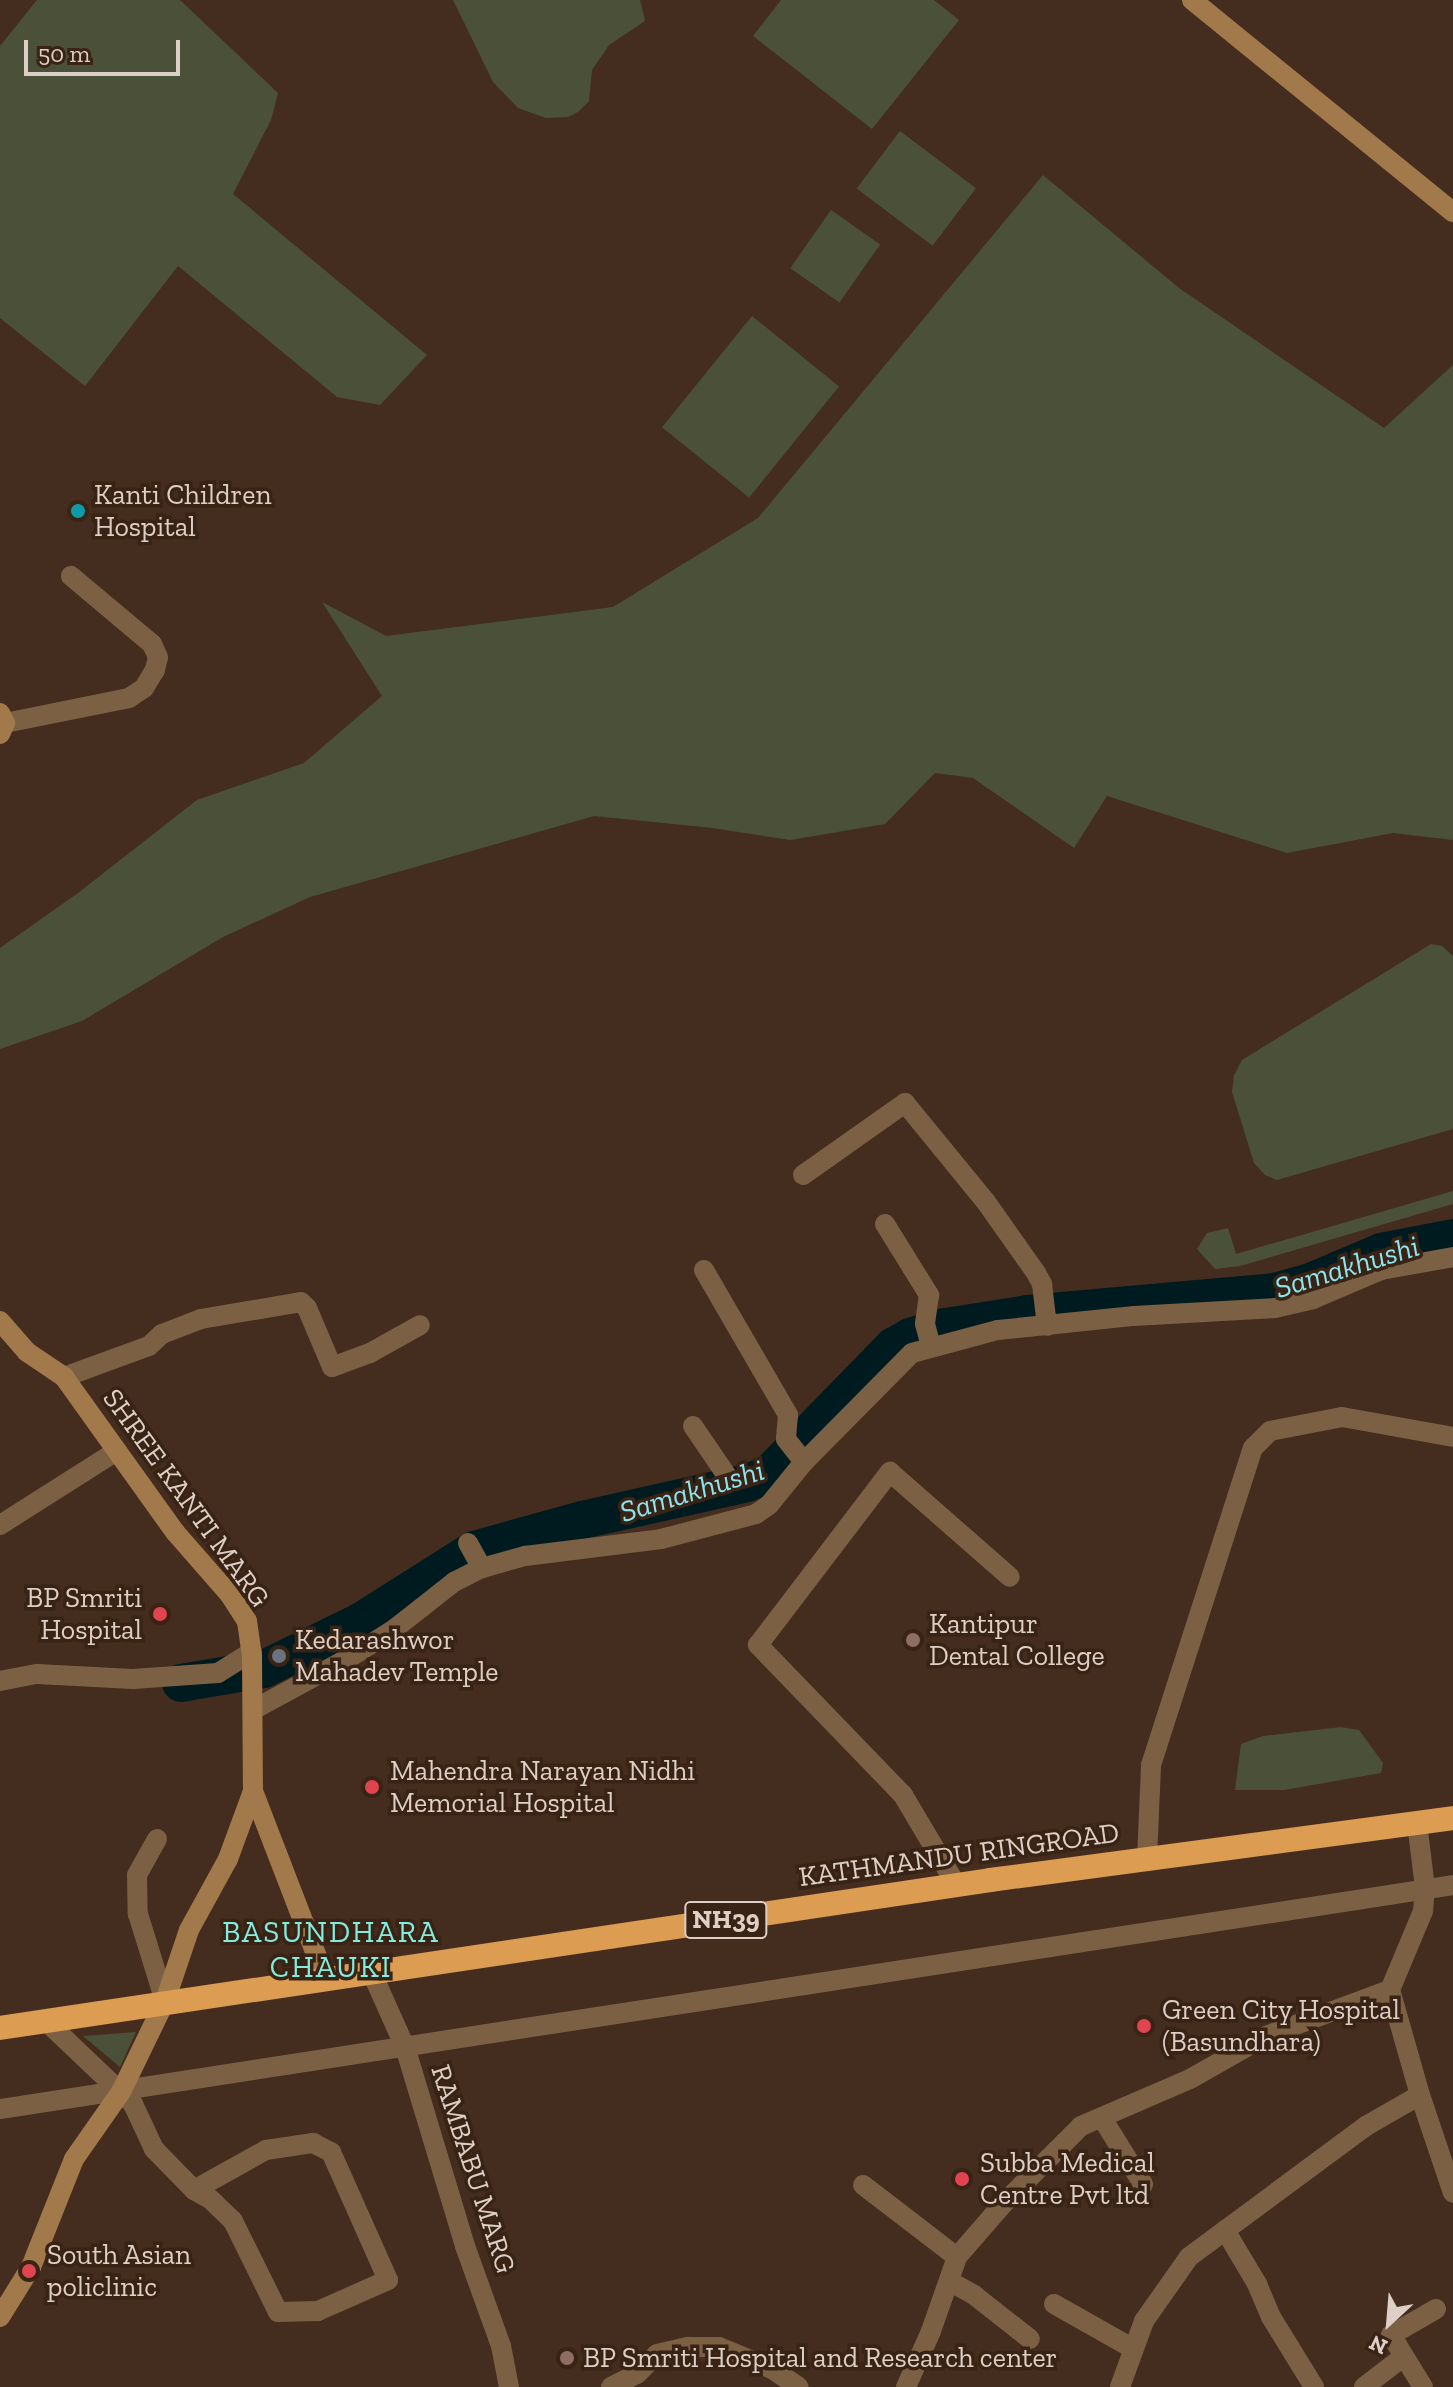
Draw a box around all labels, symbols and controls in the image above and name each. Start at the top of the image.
scale bar [28,24,184,74]
text: 50 m [38,39,90,68]
place label: Kanti Children Hospital [94,478,272,544]
marker: Kanti Children Hospital [69,502,87,520]
water label: Samakhushi [1270,1228,1424,1306]
street label: SHREE KANTI MARG [96,1382,276,1614]
water label: Samakhushi [615,1452,769,1530]
place label: BP Smriti Hospital [26,1581,142,1647]
marker: BP Smriti Hospital [149,1603,171,1625]
place label: Kantipur Dental College [929,1607,1105,1673]
place label: Kedarashwor Mahadev Temple [295,1623,500,1689]
marker: Kantipur Dental College [904,1631,922,1649]
marker: Kedarashwor Mahadev Temple [270,1647,288,1665]
place label: Mahendra Narayan Nidhi Memorial Hospital [390,1754,695,1820]
marker: Mahendra Narayan Nidhi Memorial Hospital [361,1776,383,1798]
street label: KATHMANDU RINGROAD [797,1816,1121,1894]
road number: NH39 [684,1898,768,1942]
district label: BASUNDHARA CHAUKI [222,1914,440,1984]
place label: Green City Hospital (Basundhara) [1162,1993,1401,2059]
marker: Green City Hospital (Basundhara) [1133,2015,1155,2037]
street label: RAMBABU MARG [423,2061,523,2277]
place label: Subba Medical Centre Pvt ltd [980,2146,1155,2212]
marker: Subba Medical Centre Pvt ltd [951,2168,973,2190]
place label: South Asian policlinic [47,2238,192,2304]
marker: South Asian policlinic [18,2260,40,2282]
north arrow [1349,2283,1429,2363]
text: N [1365,2329,1392,2361]
place label: BP Smriti Hospital and Research center [583,2341,1058,2375]
marker: BP Smriti Hospital and Research center [558,2349,576,2367]

